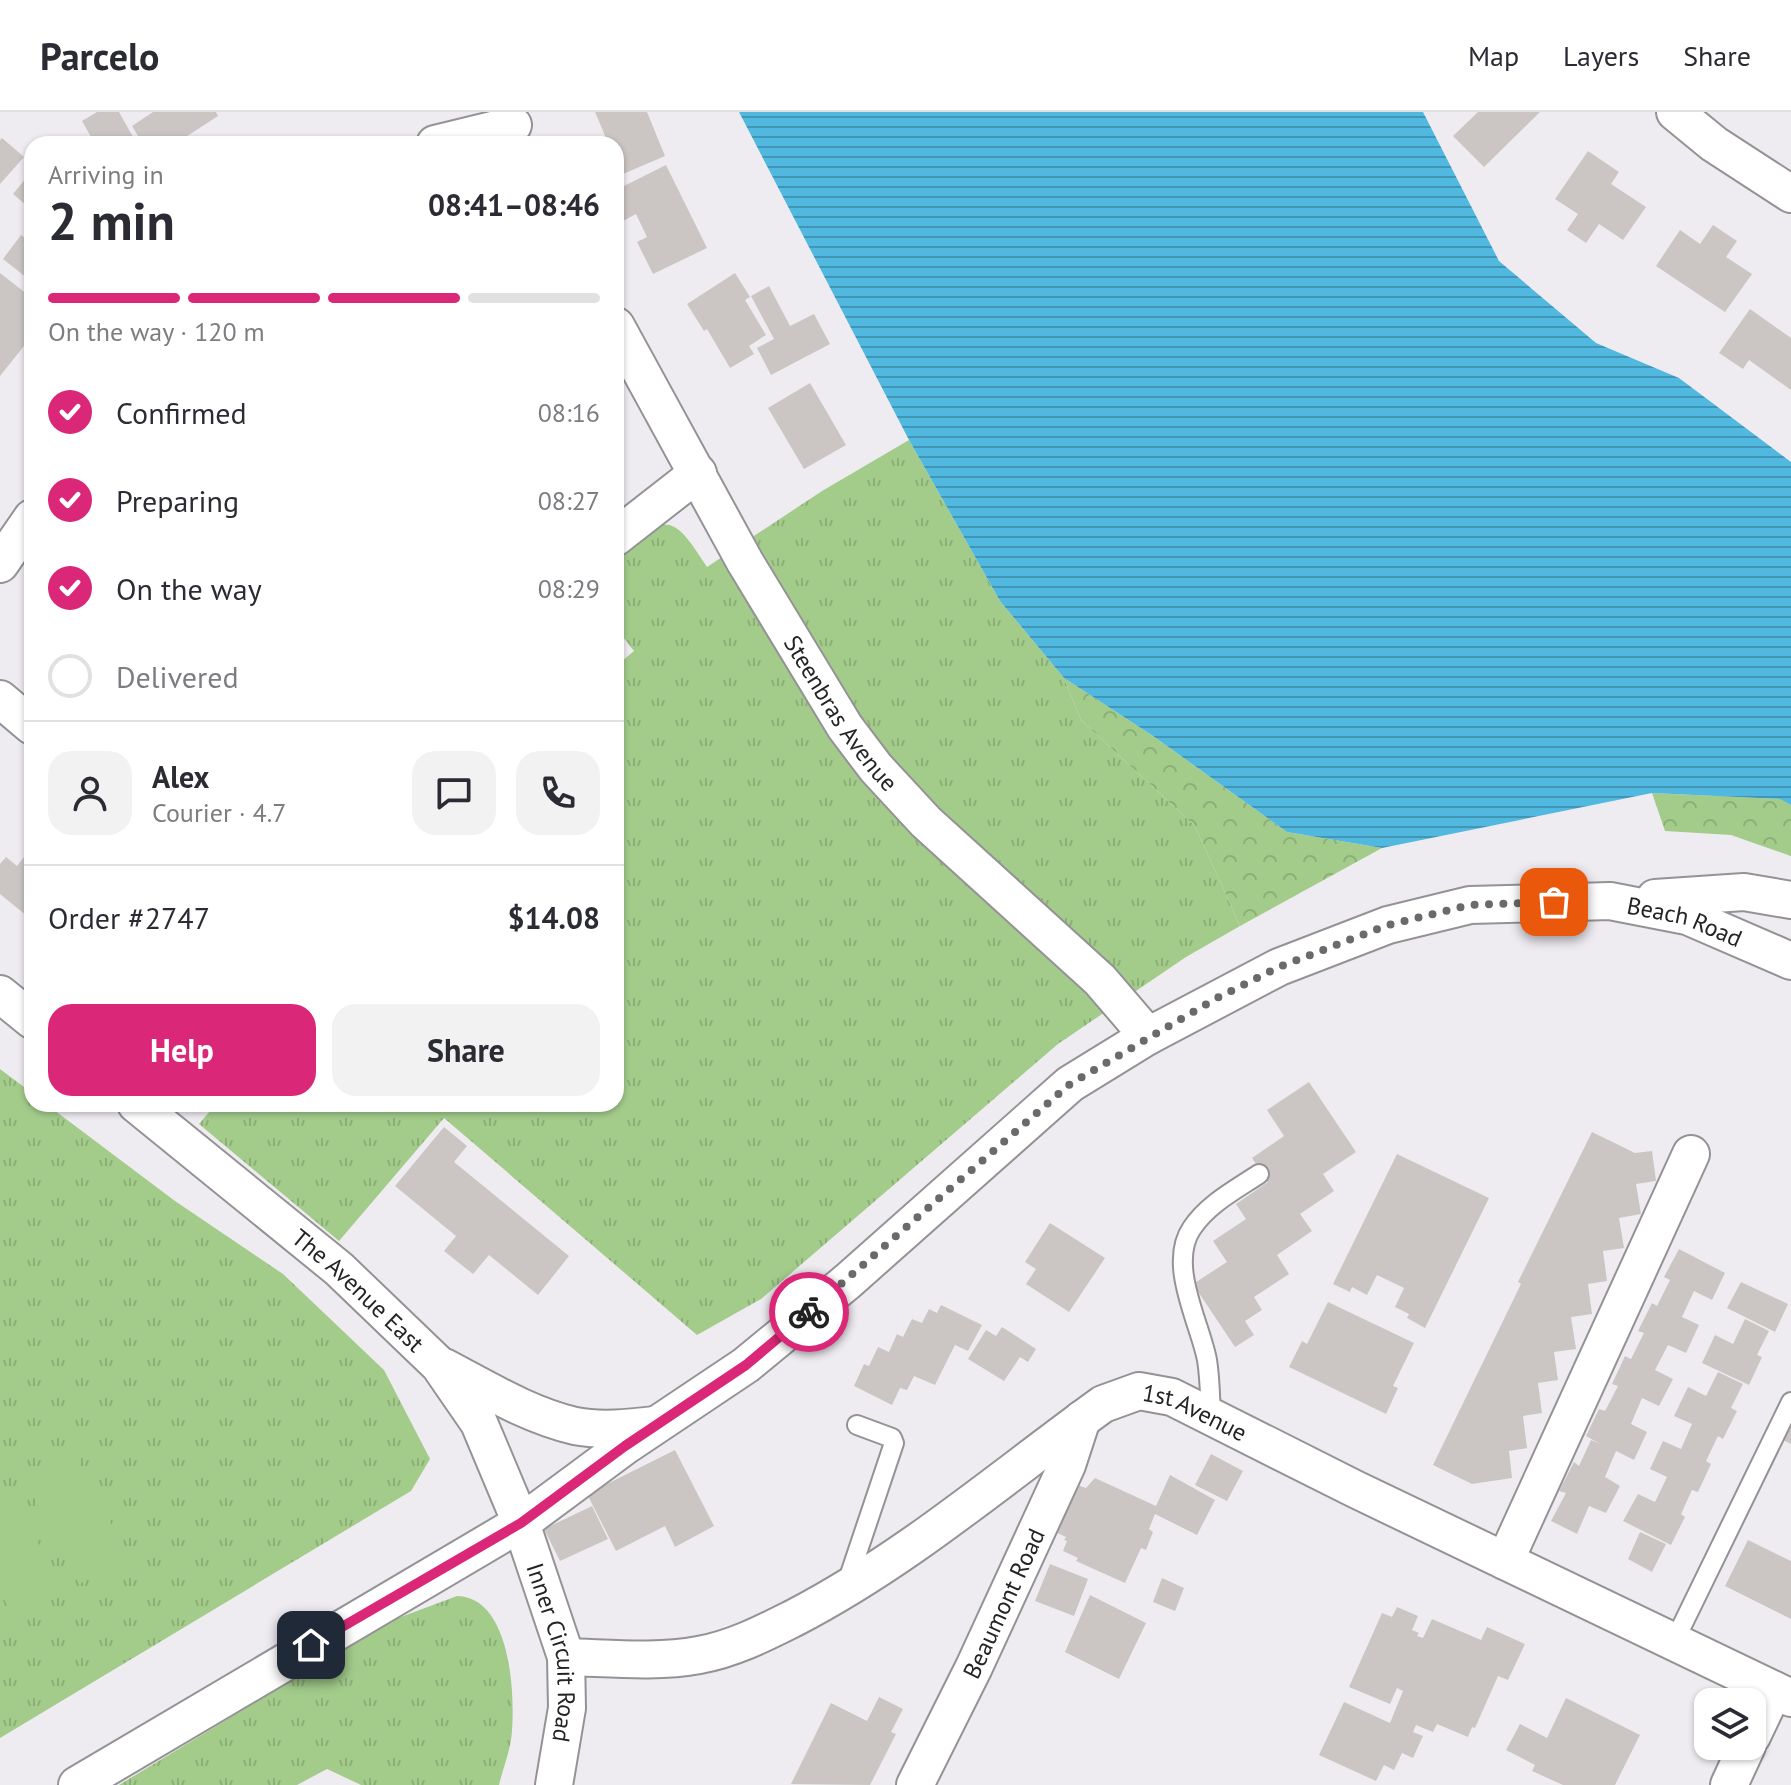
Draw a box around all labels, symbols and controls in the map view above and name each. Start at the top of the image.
text: Parcelo [40,31,160,80]
text: Map [1468,37,1519,74]
text: Layers [1563,37,1639,74]
text: Share [1683,37,1751,74]
text: Arriving in [48,158,164,191]
text: 08:41–08:46 [428,185,600,224]
text: 2 min [48,187,175,254]
text: On the way · 120 m [48,315,265,348]
icon: check [48,390,92,434]
text: Confirmed [116,393,247,432]
text: 08:16 [538,396,600,429]
icon: check [48,478,92,522]
text: Preparing [116,481,239,520]
text: 08:27 [538,484,600,517]
icon: check [48,566,92,610]
text: On the way [116,569,262,608]
text: 08:29 [538,572,600,605]
street label: Steenbras Avenue [777,629,905,797]
text: Delivered [116,657,239,696]
button: person [48,751,132,835]
button: chat [412,751,496,835]
button: phone [516,751,600,835]
text: Alex [152,757,209,796]
text: Courier · 4.7 [152,796,286,829]
pin [1520,868,1588,936]
icon: bag [1532,880,1576,924]
street label: Beach Road [1625,889,1747,954]
text: Order #2747 [48,898,210,937]
text: $14.08 [508,898,600,937]
button: Help [48,1004,316,1096]
button: Share [332,1004,600,1096]
street label: The Avenue East [286,1222,431,1358]
courier [769,1272,849,1352]
icon: bike [787,1290,831,1334]
street label: 1st Avenue [1140,1376,1252,1448]
street label: Beaumont Road [955,1523,1051,1684]
street label: Inner Circuit Road [520,1559,583,1745]
pin [277,1611,345,1679]
icon: home [289,1623,333,1667]
map controls [1694,1688,1766,1760]
button: layers [1694,1688,1766,1760]

